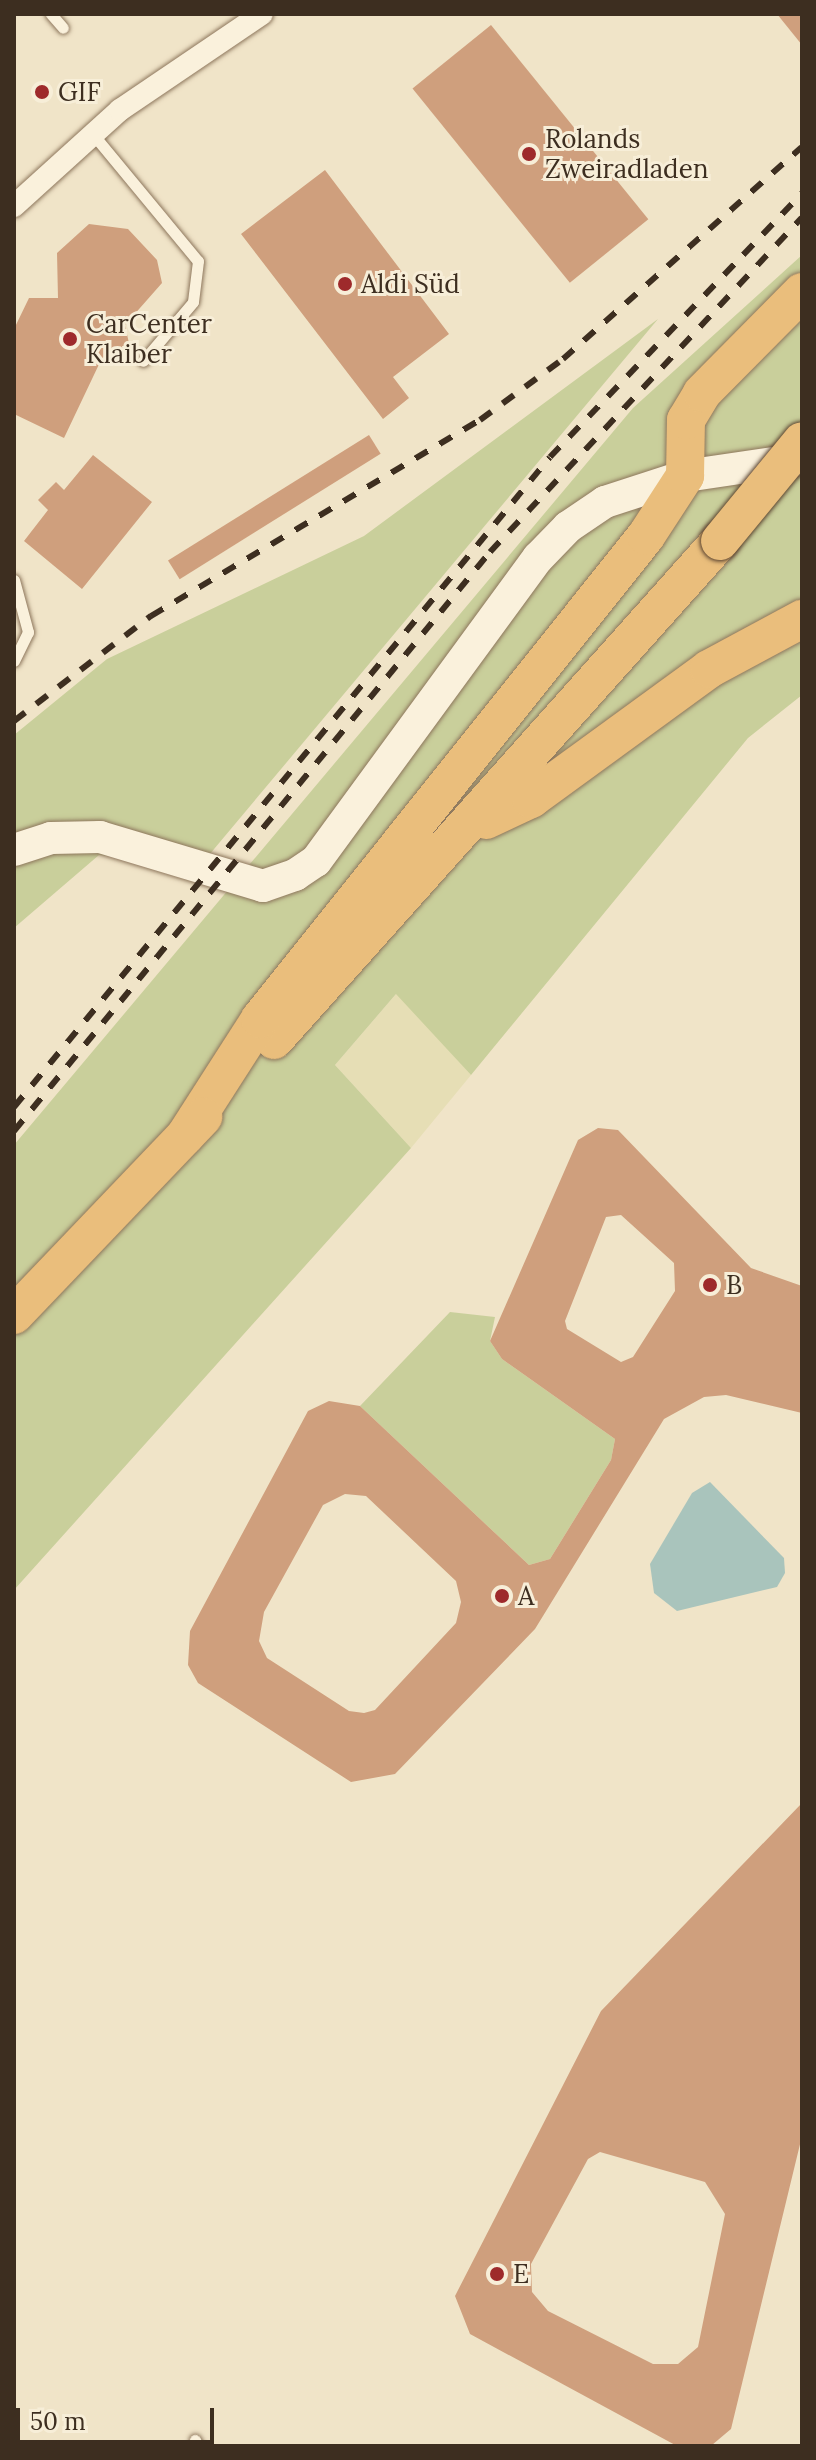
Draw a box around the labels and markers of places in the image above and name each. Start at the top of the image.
place label: GIF [58,76,101,108]
marker: GIF [33,83,51,101]
place label: Rolands Zweiradladen [545,123,709,184]
marker: Rolands Zweiradladen [520,145,538,163]
place label: Aldi Süd [361,268,460,300]
marker: Aldi Süd [336,275,354,293]
place label: CarCenter Klaiber [86,308,212,370]
marker: CarCenter Klaiber [61,330,79,348]
place label: B [726,1269,742,1301]
marker: B [701,1276,719,1294]
place label: A [518,1580,534,1612]
marker: A [493,1587,511,1605]
place label: E [513,2258,529,2290]
marker: E [488,2265,506,2283]

